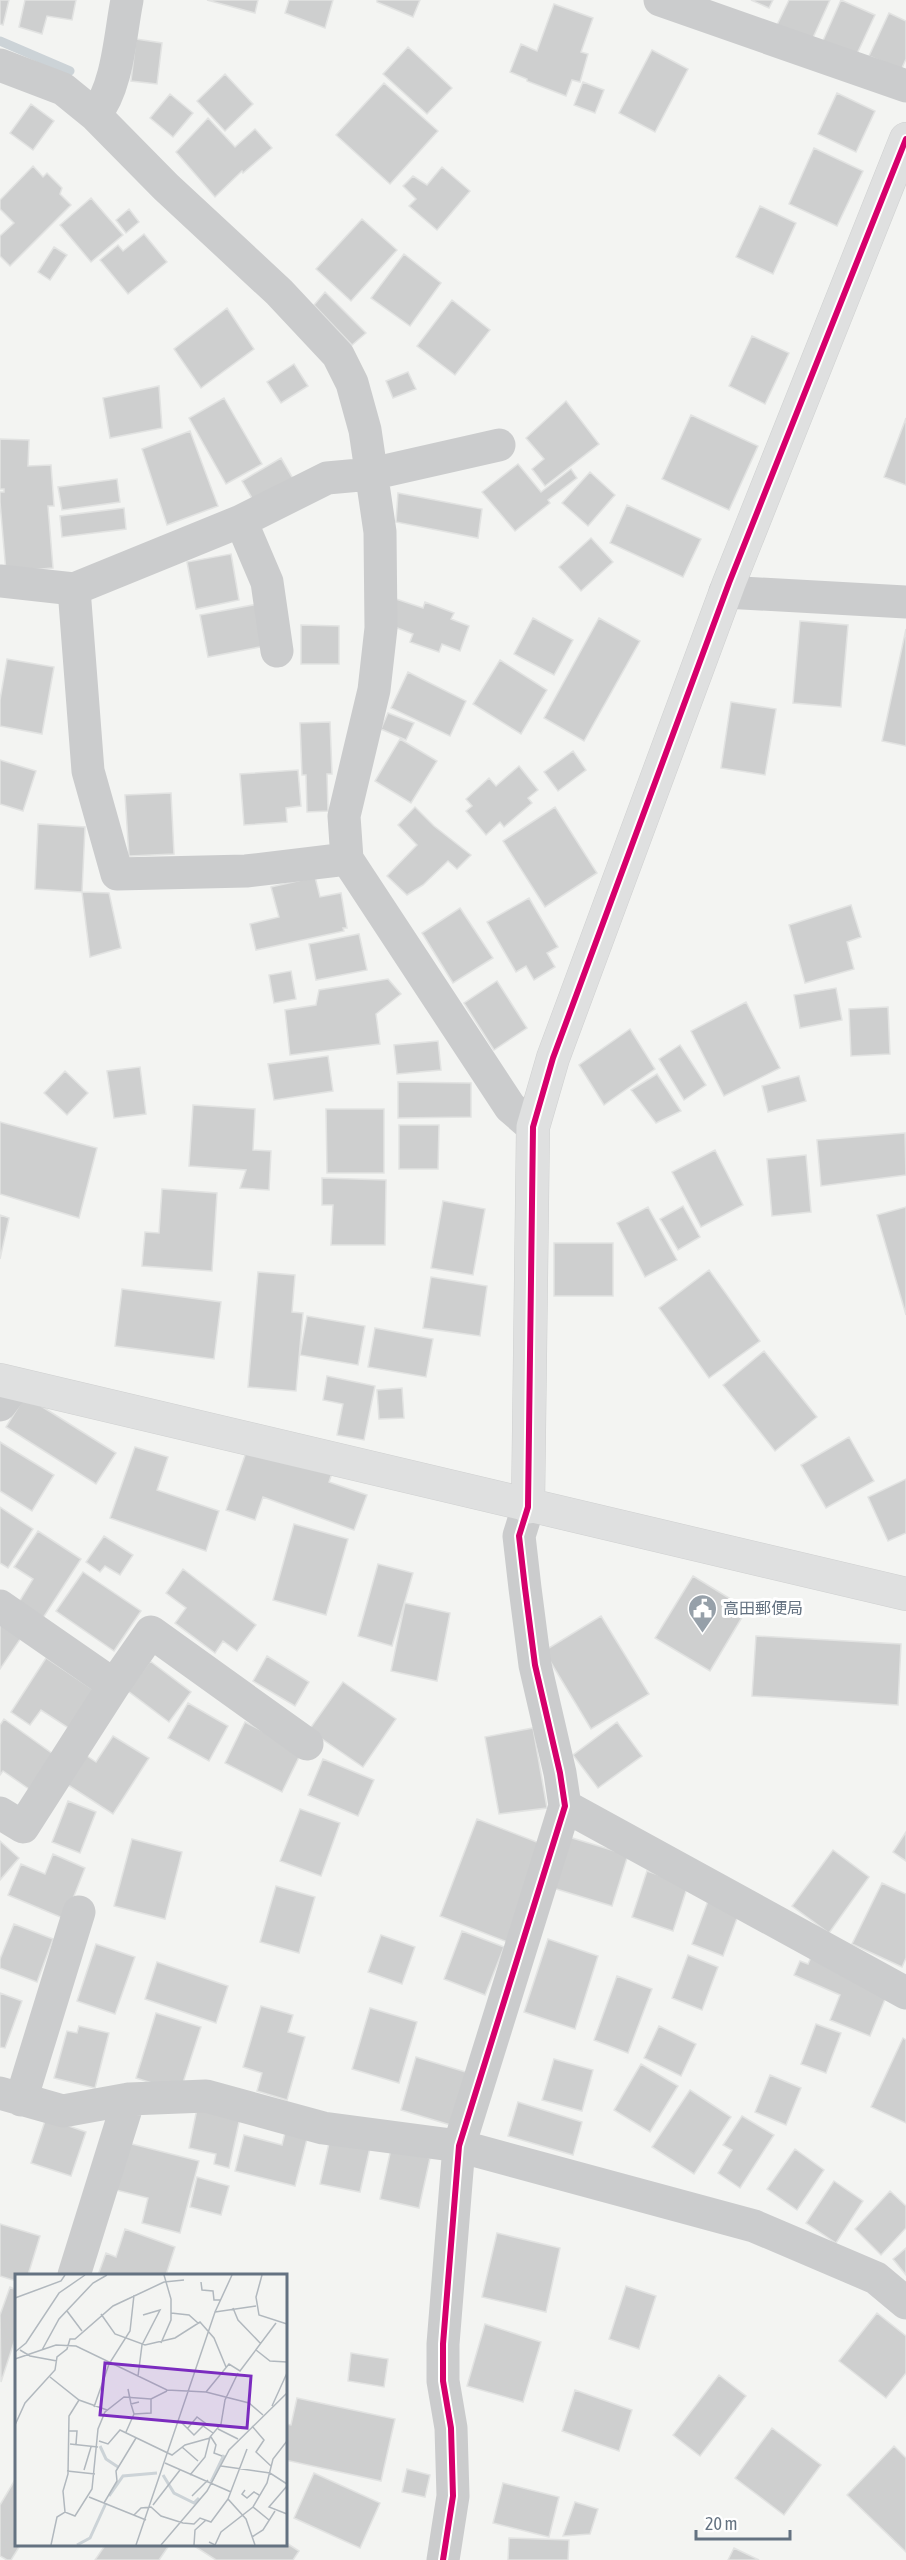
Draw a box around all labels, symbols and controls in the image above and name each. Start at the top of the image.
public building icon: 高田郵便局 [686,1592,718,1634]
place label: 高田郵便局 [723,1599,803,1617]
inset map [15,2274,286,2545]
scale bar [696,2503,790,2541]
text: 20 m [705,2513,737,2534]

